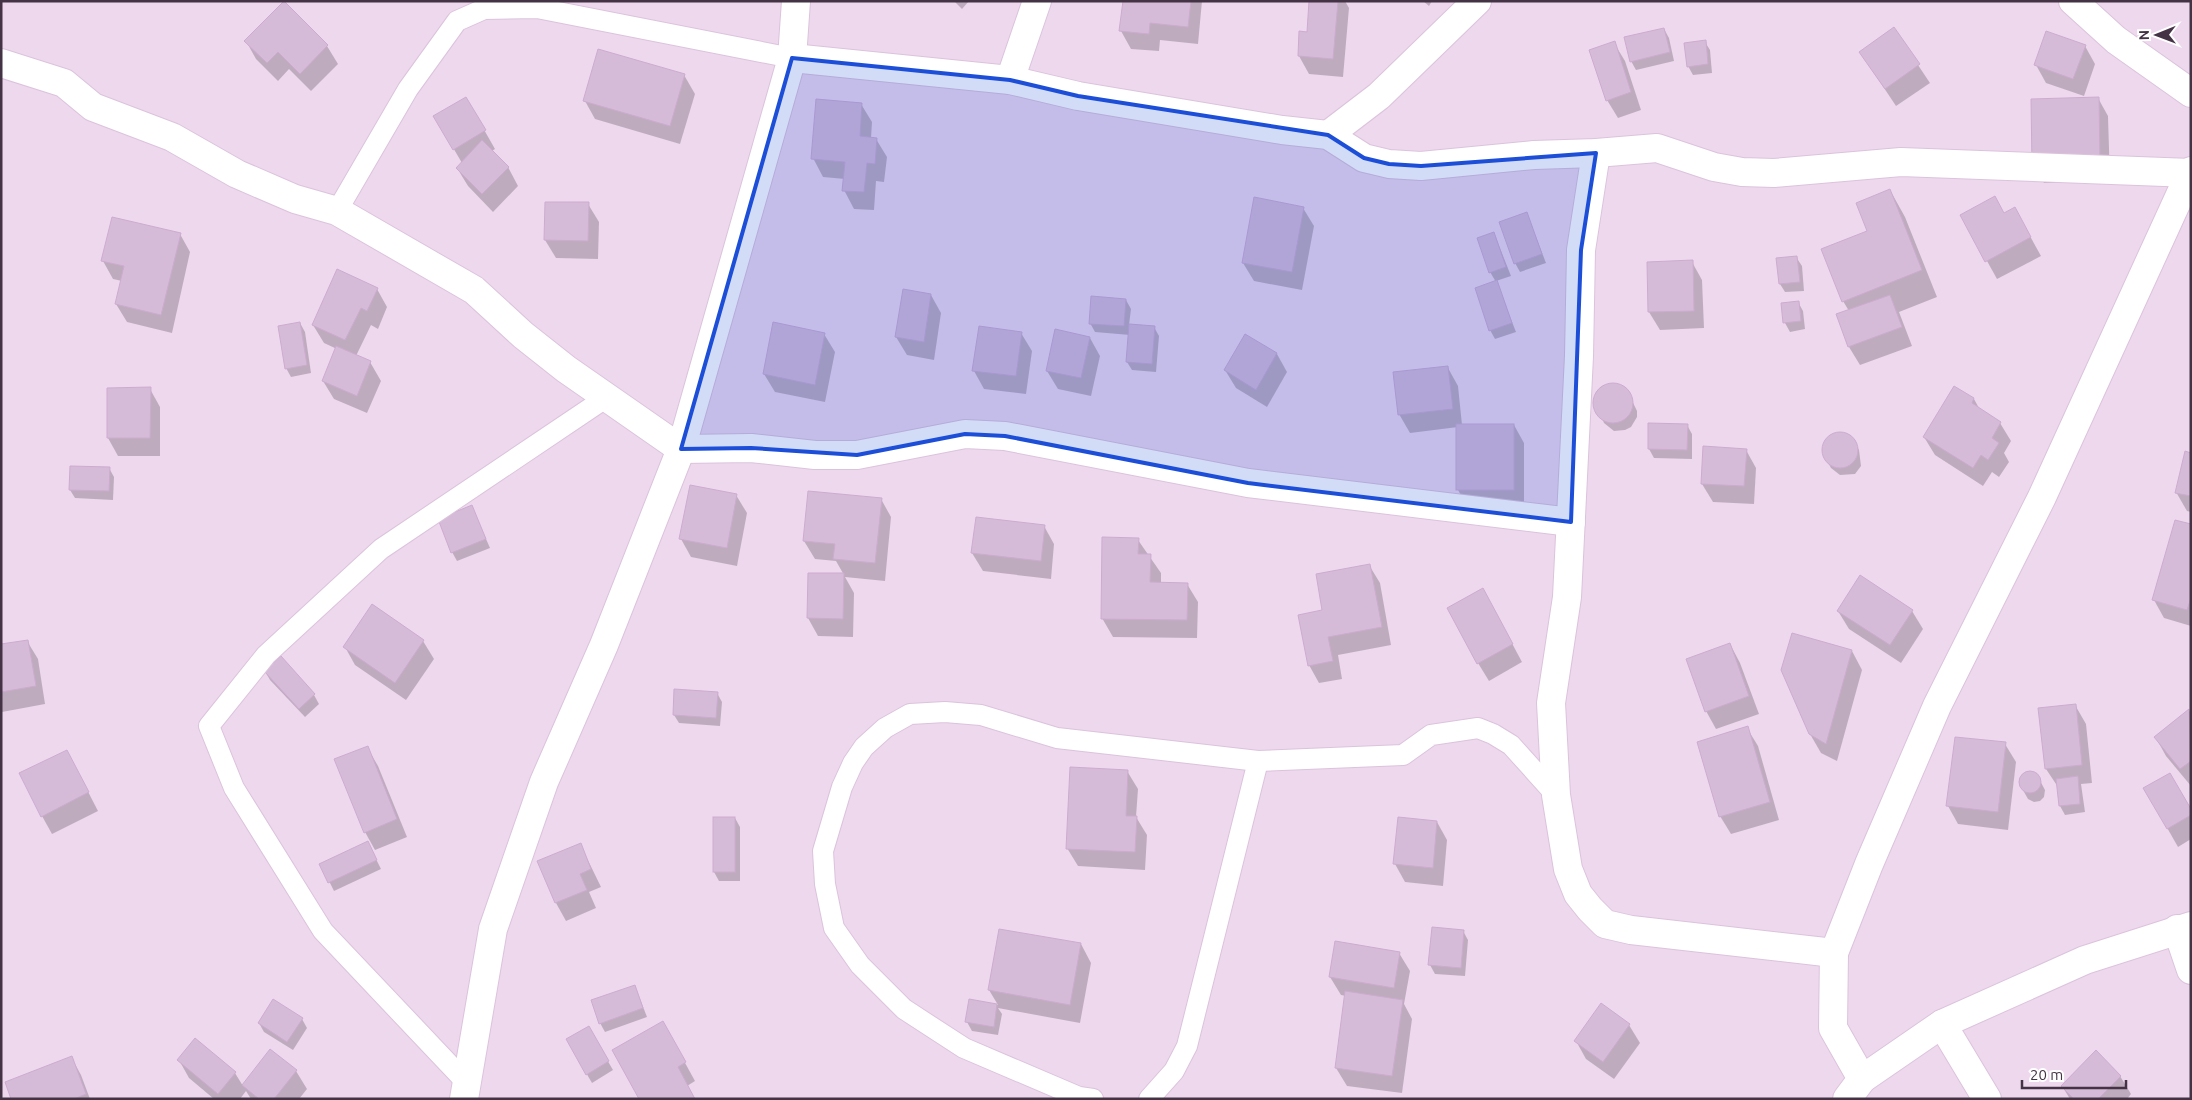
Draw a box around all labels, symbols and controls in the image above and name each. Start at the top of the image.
north arrow [2132,10,2182,60]
text: N [2136,30,2152,41]
scale bar [2022,1058,2126,1090]
text: 20 m [2030,1066,2063,1083]

